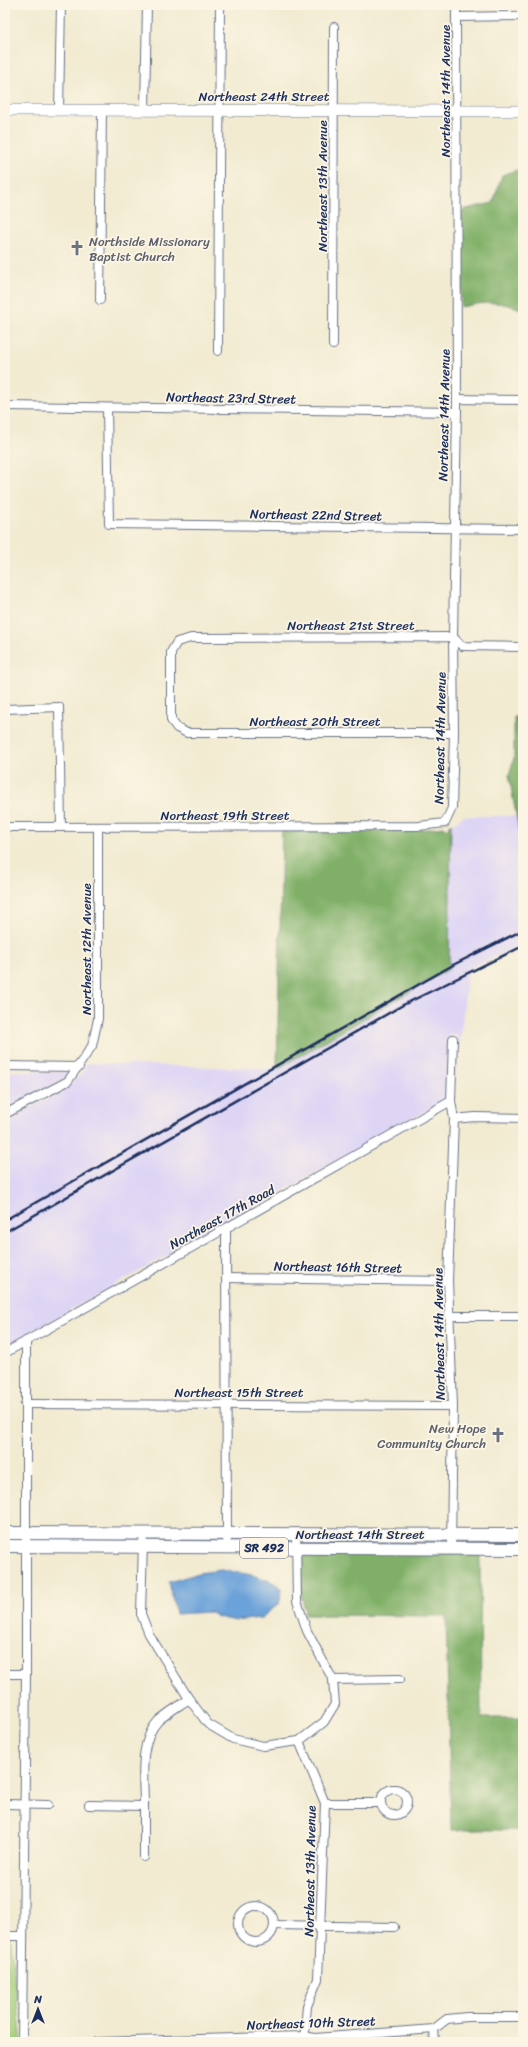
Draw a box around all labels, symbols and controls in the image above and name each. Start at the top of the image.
street label: Northeast 14th Avenue [434,25,457,157]
street label: Northeast 24th Street [199,85,330,108]
street label: Northeast 13th Avenue [311,120,334,252]
place label: Northside Missionary Baptist Church [89,230,210,268]
church icon: Northside Missionary Baptist Church [68,239,86,257]
street label: Northeast 14th Avenue [431,349,457,481]
street label: Northeast 23rd Street [166,385,297,411]
street label: Northeast 22nd Street [250,502,383,528]
street label: Northeast 21st Street [287,614,415,637]
street label: Northeast 14th Avenue [427,672,453,804]
street label: Northeast 20th Street [249,710,381,733]
street label: Northeast 19th Street [161,804,290,827]
street label: Northeast 12th Avenue [75,883,98,1015]
street label: Northeast 17th Road [165,1178,280,1256]
street label: Northeast 16th Street [274,1254,403,1280]
street label: Northeast 14th Avenue [426,1268,452,1400]
street label: Northeast 15th Street [175,1381,304,1404]
place label: New Hope Community Church [377,1417,486,1455]
church icon: New Hope Community Church [489,1426,507,1444]
street label: Northeast 14th Street [295,1523,425,1546]
road number: SR 492 [240,1538,288,1558]
street label: Northeast 13th Avenue [297,1805,323,1937]
north arrow [18,1989,58,2029]
text: N [33,1990,42,2009]
street label: Northeast 10th Street [246,2009,376,2037]

